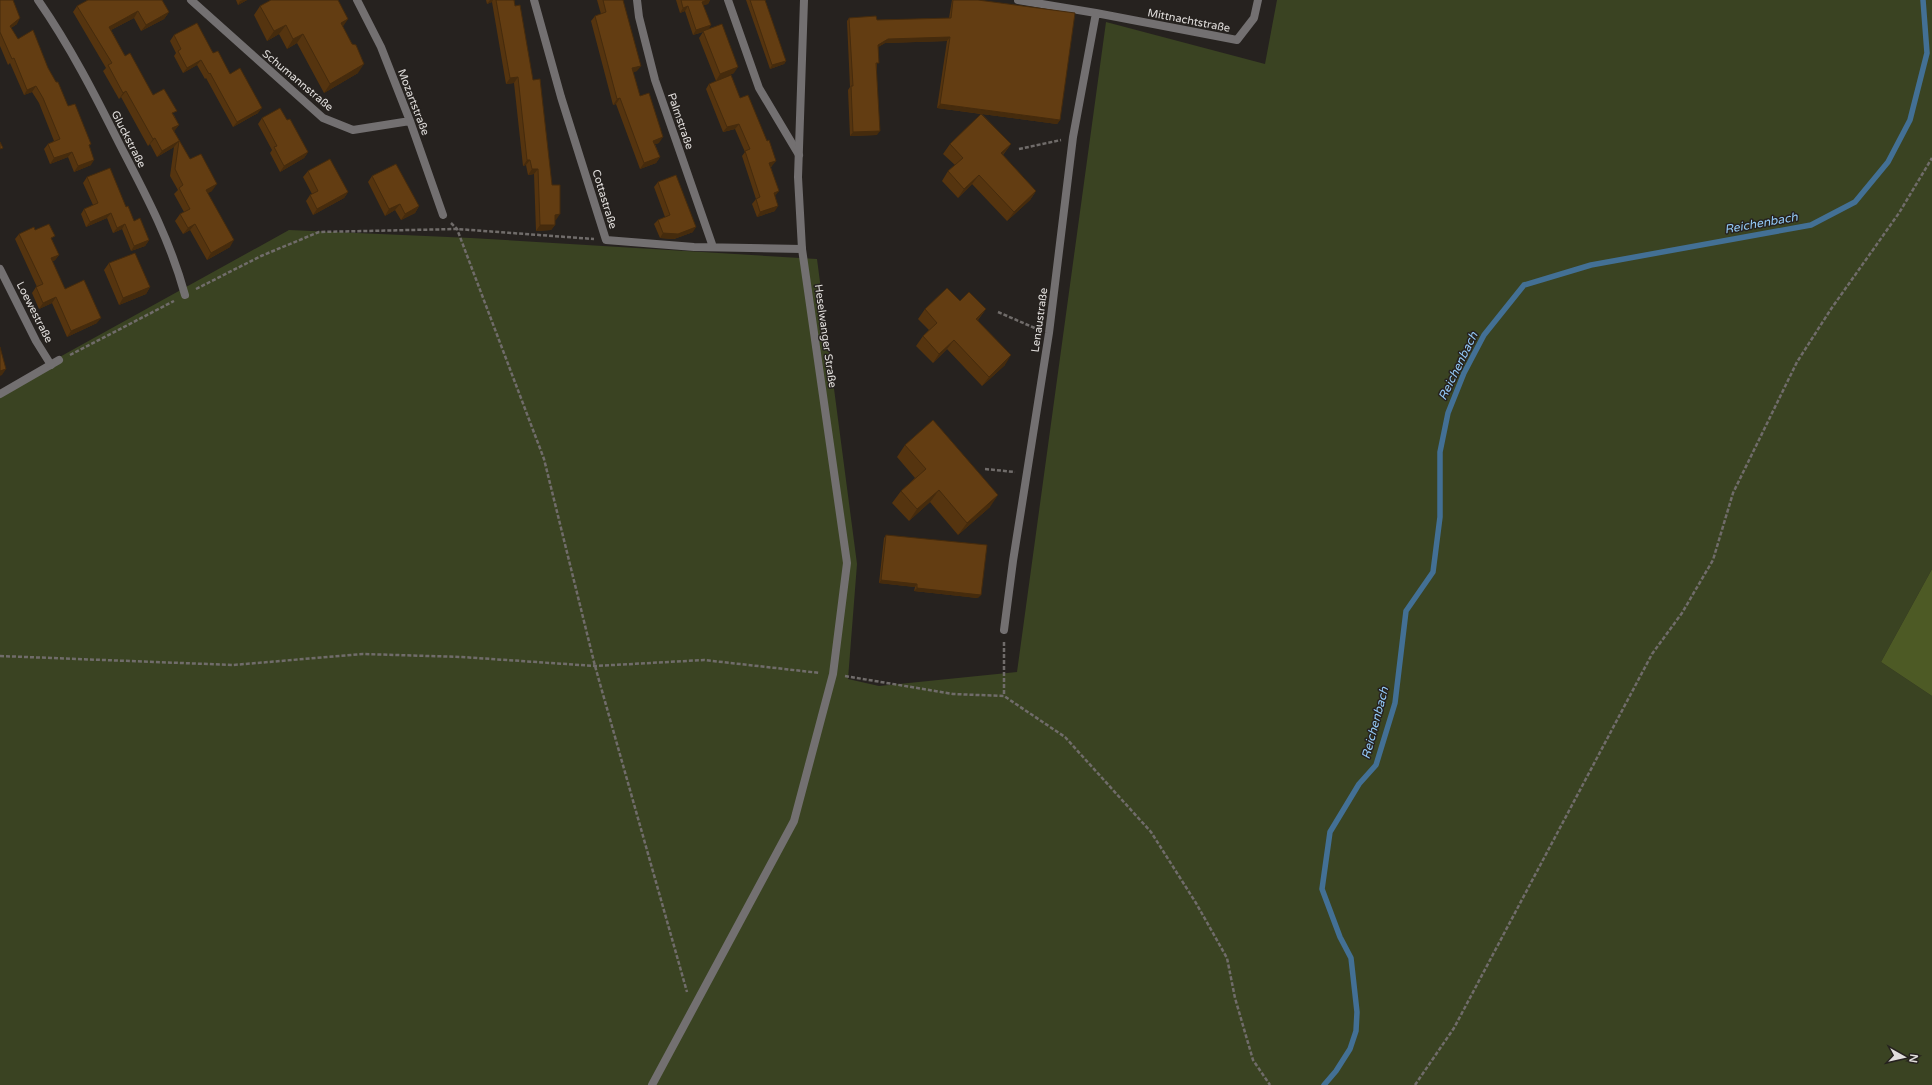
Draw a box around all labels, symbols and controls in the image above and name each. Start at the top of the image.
street label: Mittnachtstraße [1146,6,1231,35]
street label: Schumannstraße [260,47,336,114]
street label: Mozartstraße [395,67,432,137]
street label: Palmstraße [665,91,696,151]
street label: Gluckstraße [109,109,148,170]
street label: Cottastraße [589,168,620,230]
water label: Reichenbach [1723,210,1799,236]
street label: Loewestraße [14,280,56,345]
street label: Heselwanger Straße [812,283,839,389]
street label: Lenaustraße [1029,287,1050,353]
water label: Reichenbach [1435,329,1481,402]
water label: Reichenbach [1359,685,1392,761]
north arrow [1884,1037,1924,1077]
text: N [1906,1053,1920,1064]

